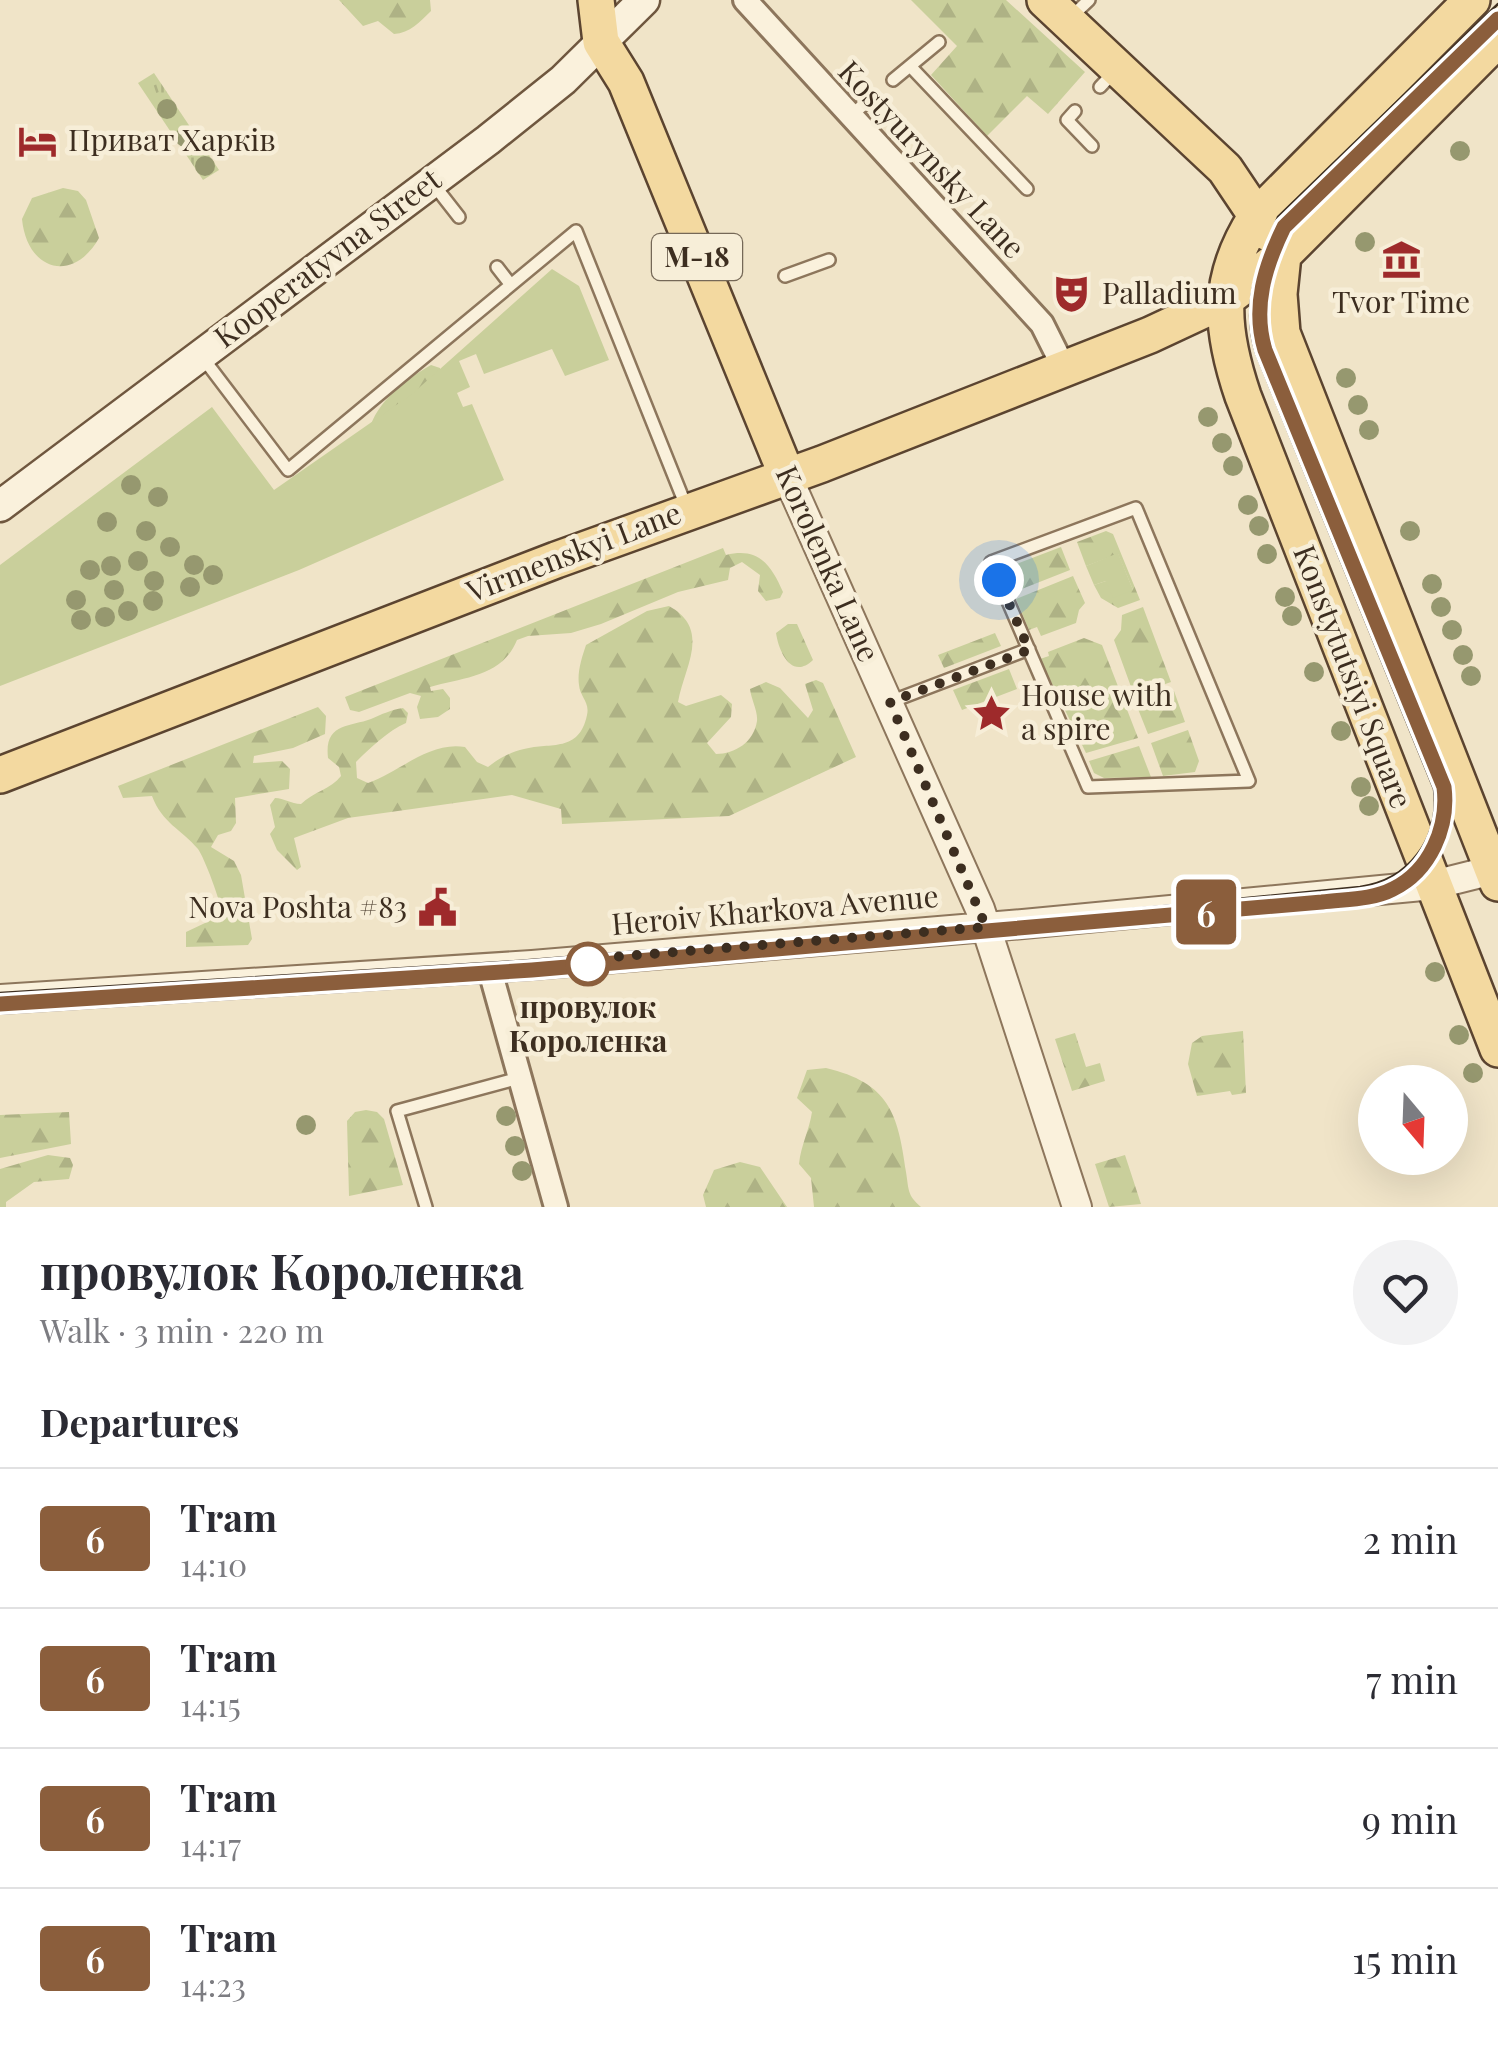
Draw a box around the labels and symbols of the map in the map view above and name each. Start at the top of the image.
street label: Kostyurynsky Lane [830,51,1035,266]
place label: Приват Харків [68,119,276,159]
hotel icon: Приват Харків [17,120,59,162]
street label: Kooperatyvna Street [205,159,449,356]
road number: М-18 [652,234,742,280]
museum icon: Tvor Time [1380,238,1422,280]
place label: Palladium [1102,272,1237,312]
theatre icon: Palladium [1051,273,1093,315]
place label: Tvor Time [1332,281,1470,321]
street label: Korolenka Lane [768,459,890,667]
street label: Virmenskyi Lane [459,492,686,611]
street label: Konstytutsiyi Square [1285,539,1422,814]
your location [974,555,1024,605]
place label: House with a spire [1021,674,1173,748]
place icon: House with a spire [970,692,1012,734]
street label: Heroiv Kharkova Avenue [610,875,940,943]
line badge: 6 [1174,880,1238,944]
place label: Nova Poshta #83 [188,886,407,926]
public building icon: Nova Poshta #83 [416,887,458,929]
marker: провулок Короленка [567,943,609,985]
place label: провулок Короленка [509,986,668,1060]
north arrow [1358,1065,1468,1175]

